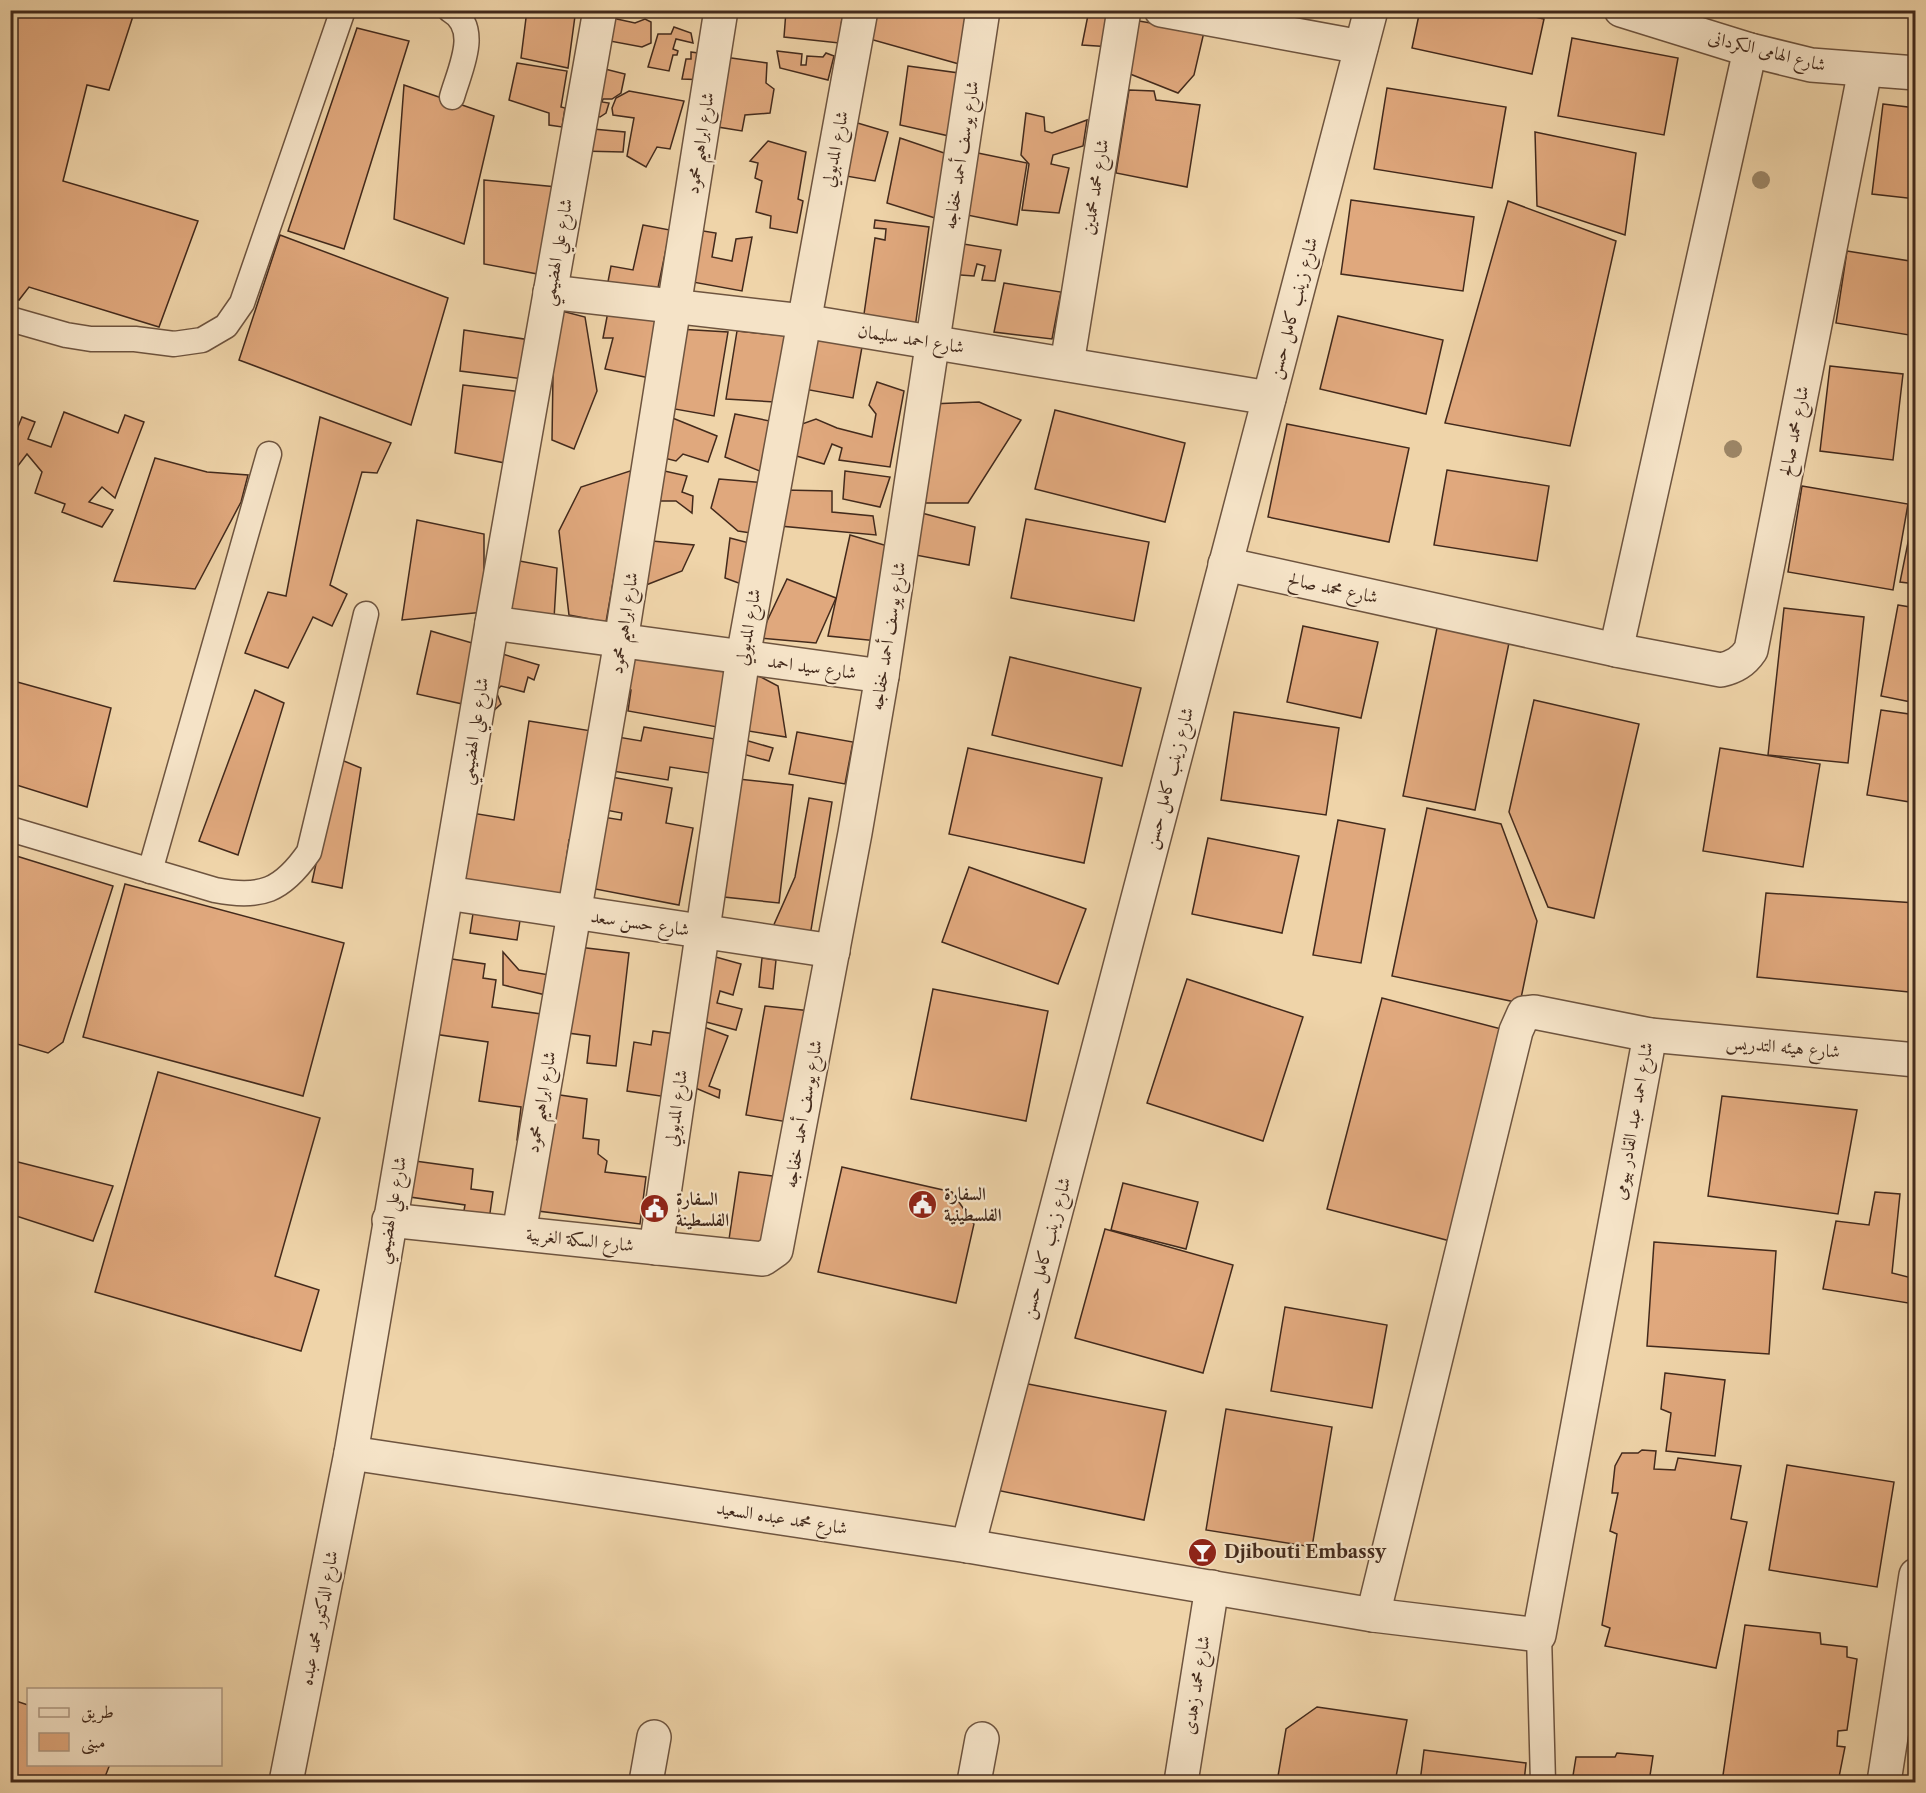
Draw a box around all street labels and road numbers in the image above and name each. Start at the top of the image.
street label: شارع الهامى الكردانى [1705,26,1828,80]
street label: شارع يوسف أحمد خفاجه [936,79,988,231]
street label: شارع ابراهيم محمود [681,90,726,197]
street label: شارع المدبولي [817,109,857,190]
street label: شارع محمد محمدين [1077,137,1117,237]
street label: شارع علي الهضيمي [537,197,583,308]
street label: شارع زينب كامل حسن [1263,235,1326,382]
street label: شارع احمد سليمان [856,320,966,362]
street label: شارع محمد صالح [1774,384,1818,479]
street label: شارع يوسف أحمد خفاجه [863,560,915,712]
street label: شارع محمد صالح [1285,568,1380,613]
street label: شارع ابراهيم محمود [605,570,650,677]
street label: شارع المدبولي [730,587,769,668]
street label: شارع سيد احمد [766,650,858,688]
street label: شارع علي الهضيمي [455,676,499,787]
street label: شارع زينب كامل حسن [1139,705,1202,852]
street label: شارع حسن سعد [589,905,691,945]
street label: شارع هيئه التدريس [1725,1031,1841,1067]
street label: شارع يوسف أحمد خفاجه [777,1038,831,1190]
street label: شارع احمد عبد القادر بيومى [1608,1040,1662,1202]
street label: شارع ابراهيم محمود [521,1049,568,1156]
street label: شارع المدبولي [660,1068,696,1148]
street label: شارع علي الهضيمي [371,1155,417,1266]
street label: شارع زينب كامل حسن [1016,1175,1079,1322]
street label: شارع السكة الغربية [525,1223,635,1261]
street label: شارع محمد عبده السعيد [714,1497,849,1543]
street label: شارع الدكتور محمد عبده [295,1549,347,1688]
street label: شارع محمد زهدى [1177,1634,1219,1737]

